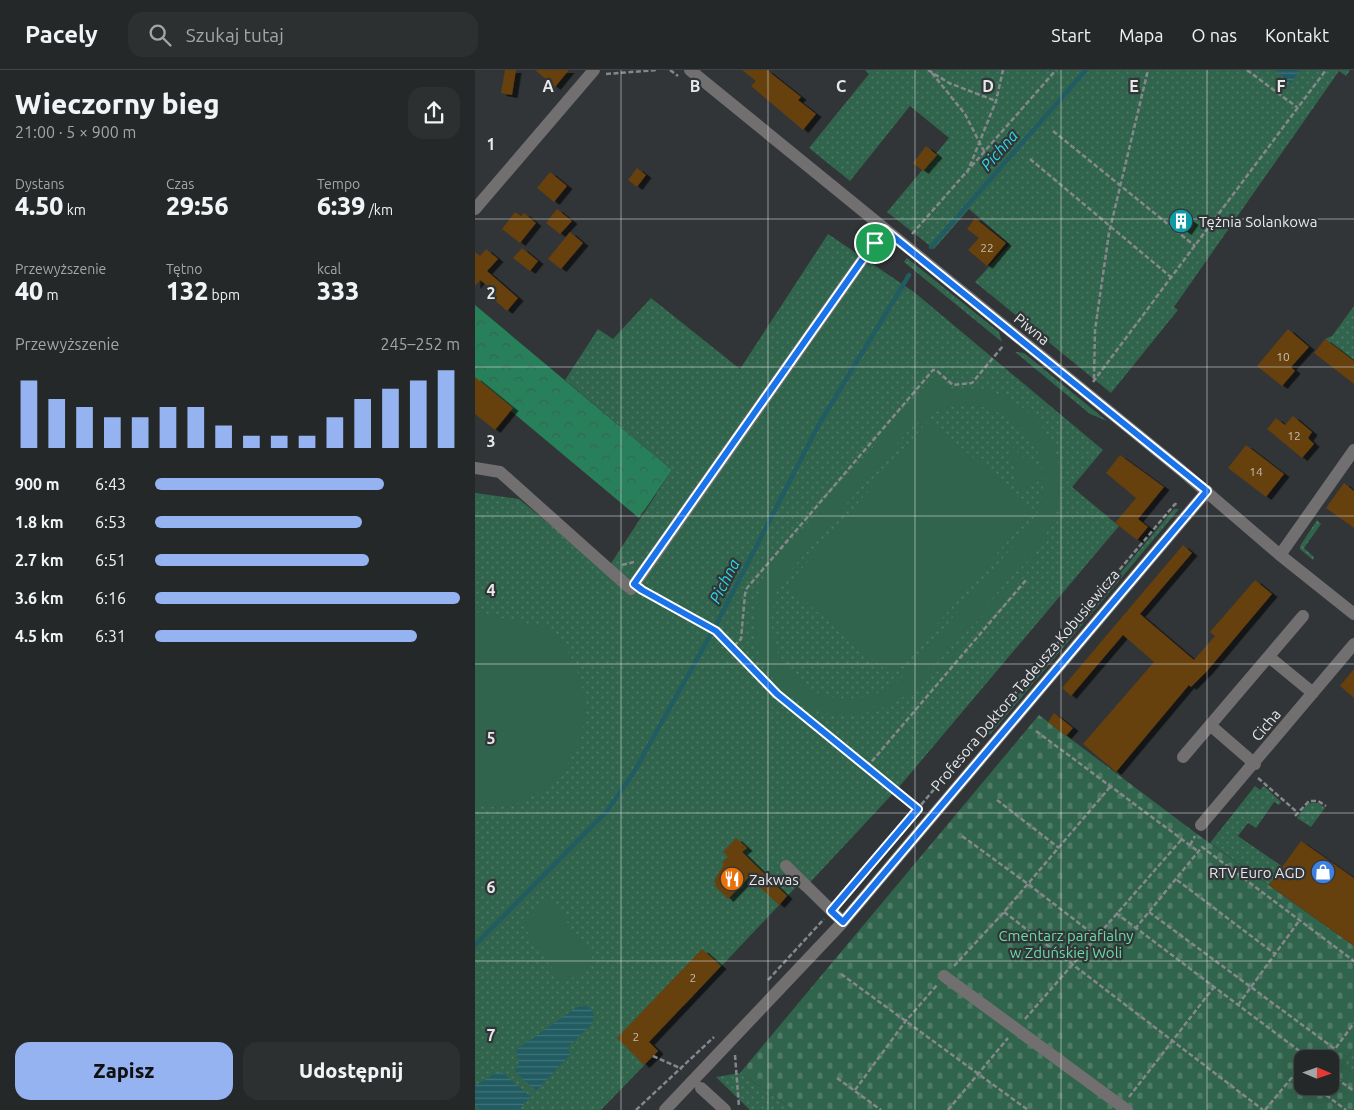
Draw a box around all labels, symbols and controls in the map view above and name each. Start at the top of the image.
search box [128,12,478,57]
text: Pacely [25,21,98,48]
icon: search [146,21,174,49]
text: Szukaj tutaj [186,24,284,46]
text: Start [1051,25,1091,45]
text: Mapa [1119,25,1164,45]
text: O nas [1192,25,1237,45]
text: Kontakt [1265,25,1329,45]
text: A [542,77,554,95]
text: B [690,77,700,95]
text: C [836,77,846,95]
text: D [982,77,994,95]
text: E [1129,77,1139,95]
text: F [1277,77,1286,95]
button: share [408,87,460,139]
text: Wieczorny bieg [15,88,220,119]
text: 21:00 · 5 × 900 m [15,123,136,141]
water label: Pichna [977,126,1022,174]
text: 1 [486,135,496,153]
text: Dystans [15,176,64,192]
text: Czas [166,176,194,192]
text: Tempo [317,176,360,192]
text: 4.50 [15,192,63,220]
text: 29:56 [166,192,229,220]
text: 6:39 [317,192,365,220]
text: km [63,202,86,218]
text: /km [365,202,393,218]
building icon: Tężnia Solankowa [1168,208,1194,234]
place label: Tężnia Solankowa [1199,213,1317,230]
pin [854,222,896,264]
icon: arrive [861,229,889,257]
house number: 22 [980,241,994,254]
text: Przewyższenie [15,261,106,277]
text: Tętno [166,261,203,277]
text: kcal [317,261,341,277]
text: 40 [15,277,43,305]
text: 132 [166,277,208,305]
text: 333 [317,277,359,305]
text: 2 [486,284,496,302]
text: m [43,287,59,303]
text: bpm [208,287,240,303]
street label: Piwna [1011,310,1053,348]
text: Przewyższenie [15,335,119,353]
text: 245–252 m [380,335,460,353]
house number: 10 [1276,350,1290,363]
house number: 12 [1287,429,1301,442]
text: 3 [486,432,496,450]
house number: 14 [1249,465,1263,478]
text: 900 m [15,475,60,493]
text: 6:43 [95,475,126,493]
text: 1.8 km [15,513,64,531]
text: 6:53 [95,513,126,531]
text: 2.7 km [15,551,64,569]
text: 6:51 [95,551,126,569]
water label: Pichna [705,556,743,606]
street label: Profesora Doktora Tadeusza Kobusiewicza [927,566,1123,794]
text: 4 [486,581,496,599]
text: 3.6 km [15,589,64,607]
text: 6:16 [95,589,126,607]
text: 4.5 km [15,627,64,645]
text: 6:31 [95,627,126,645]
street label: Cicha [1248,706,1284,744]
text: 5 [486,729,496,747]
shop icon: RTV Euro AGD [1310,859,1336,885]
place label: RTV Euro AGD [1209,864,1305,881]
restaurant icon: Zakwas [719,866,745,892]
place label: Zakwas [749,871,799,888]
text: 6 [486,878,496,896]
park label: Cmentarz parafialny w Zduńskiej Woli [998,927,1134,961]
house number: 2 [690,971,696,984]
text: 7 [486,1026,496,1044]
house number: 2 [633,1030,639,1043]
button: Zapisz [15,1042,233,1100]
button: Udostępnij [243,1042,460,1100]
north arrow [1294,1050,1339,1095]
map controls [1294,1050,1339,1095]

